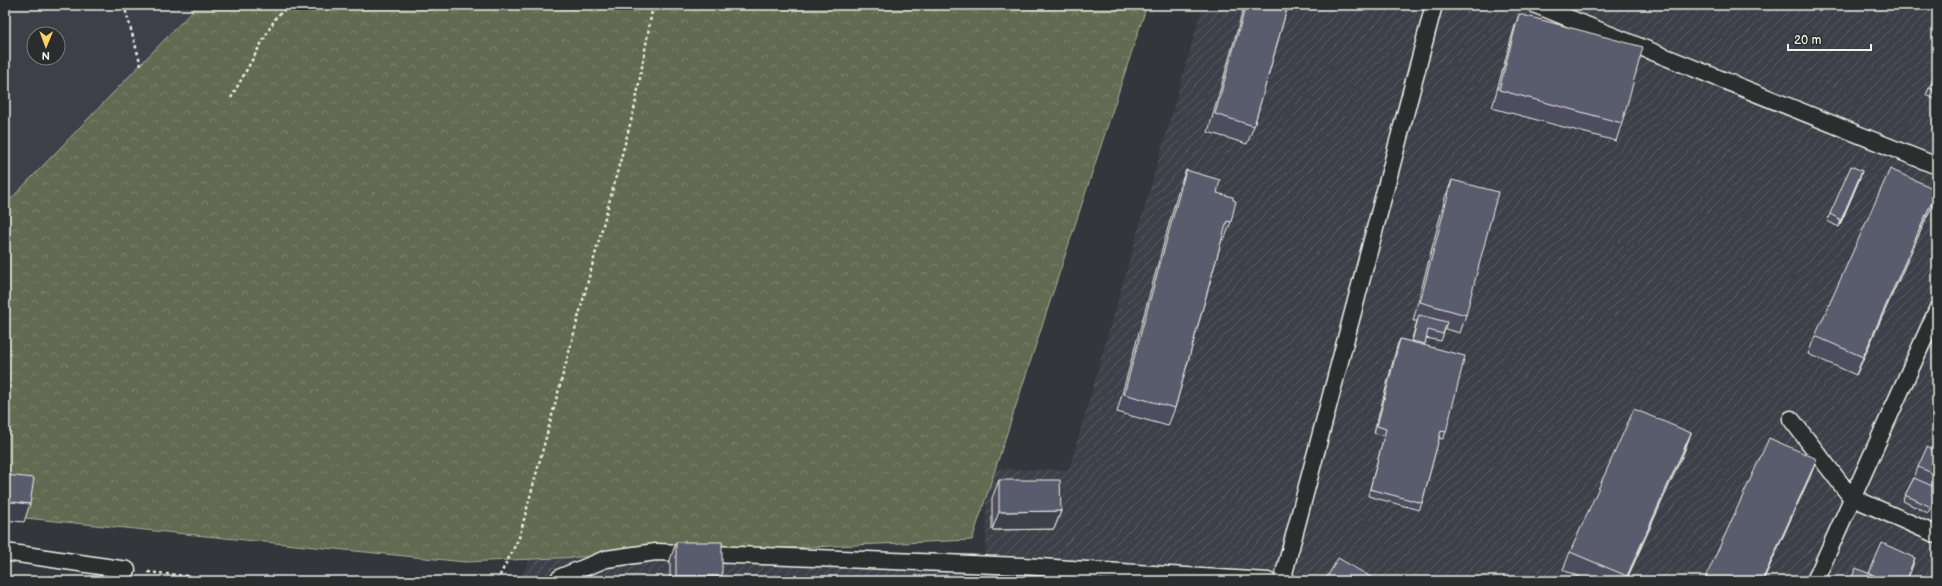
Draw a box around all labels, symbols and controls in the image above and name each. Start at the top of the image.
north arrow [26,26,66,66]
scale bar [1788,26,1871,52]
text: 20 m [1794,33,1821,48]
text: N [42,49,50,62]

